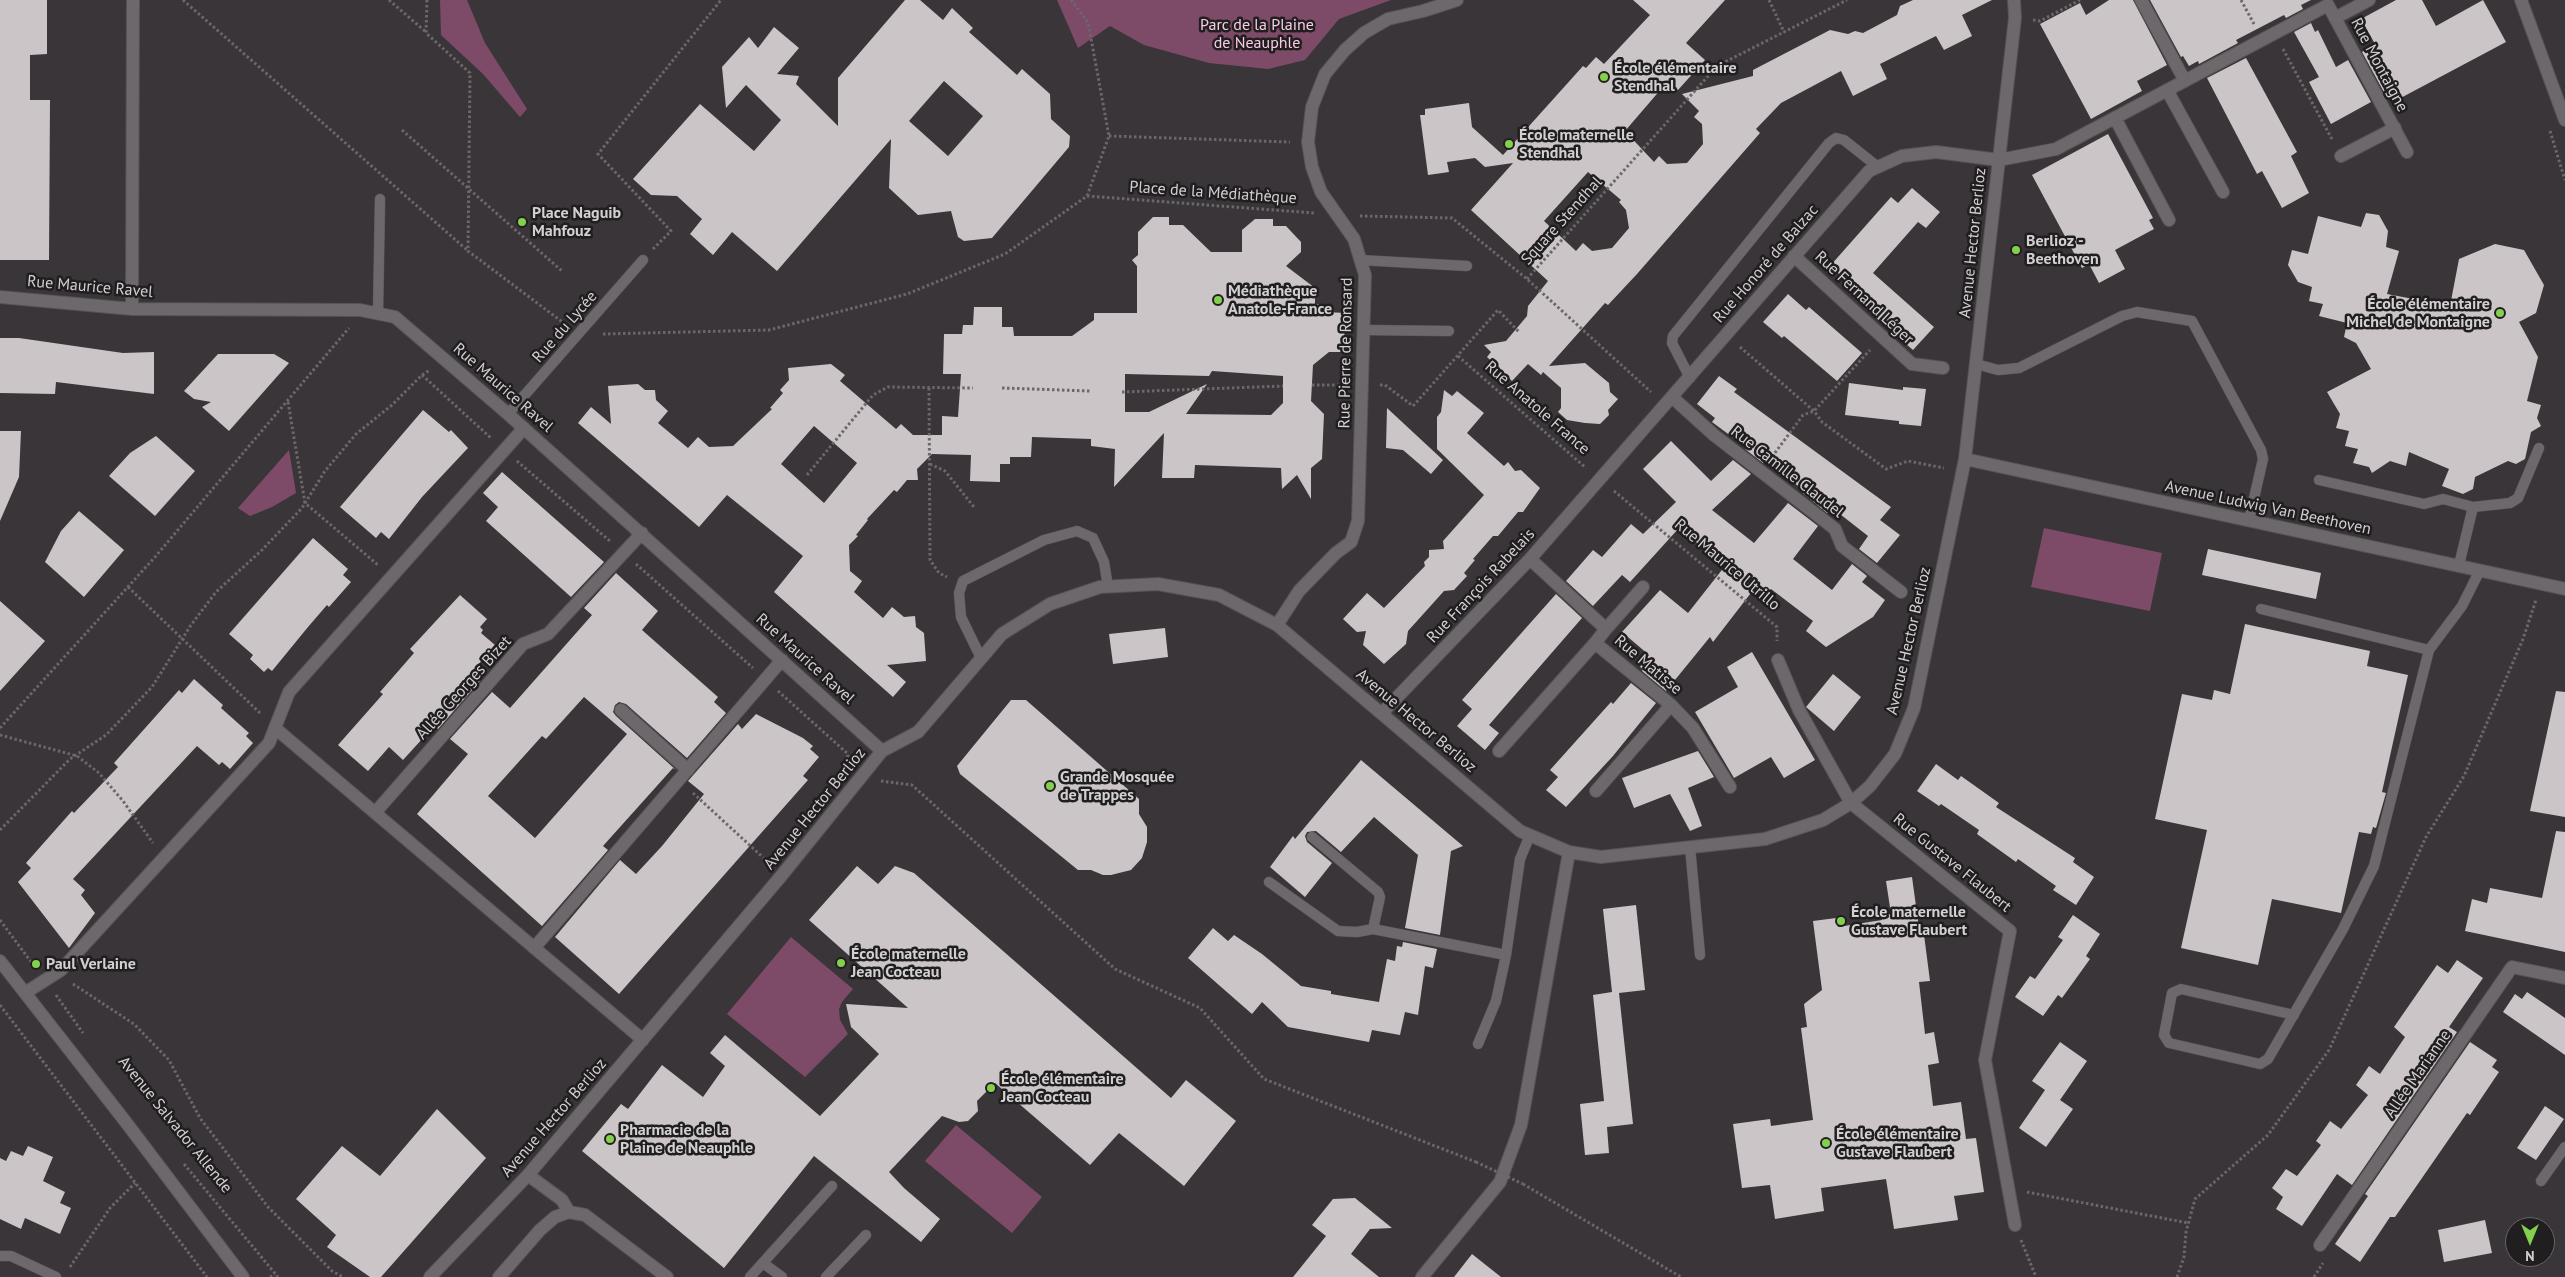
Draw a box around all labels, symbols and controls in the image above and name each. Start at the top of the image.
park label: Parc de la Plaine de Neauphle [1200,15,1314,53]
street label: Rue Montaigne [2346,15,2412,115]
place label: École élémentaire Stendhal [1614,58,1737,96]
marker: École élémentaire Stendhal [1598,71,1610,83]
place label: École maternelle Stendhal [1519,125,1634,163]
marker: École maternelle Stendhal [1503,138,1515,150]
street label: Avenue Hector Berlioz [1956,167,1990,319]
street label: Square Stendhal [1517,173,1607,269]
street label: Place de la Médiathèque [1129,178,1297,208]
street label: Rue Honoré de Balzac [1710,201,1822,327]
place label: Place Naguib Mahfouz [532,203,621,241]
marker: Place Naguib Mahfouz [516,216,528,228]
place label: Berlioz - Beethoven [2026,231,2099,269]
marker: Berlioz - Beethoven [2010,244,2022,256]
street label: Rue Fernand Léger [1811,247,1917,349]
street label: Rue Maurice Ravel [26,272,154,302]
street label: Rue Pierre de Ronsard [1335,277,1357,429]
place label: Médiathèque Anatole-France [1228,281,1332,319]
street label: Rue du Lycée [529,287,601,367]
marker: Médiathèque Anatole-France [1212,294,1224,306]
place label: École élémentaire Michel de Montaigne [2346,294,2490,332]
marker: École élémentaire Michel de Montaigne [2494,307,2506,319]
street label: Rue Maurice Ravel [449,339,557,437]
street label: Rue Anatole France [1481,357,1593,459]
street label: Rue Camille Claudel [1727,422,1847,522]
street label: Avenue Ludwig Van Beethoven [2163,477,2373,539]
street label: Rue Maurice Utrillo [1670,515,1784,615]
street label: Rue François Rabelais [1423,525,1539,647]
street label: Avenue Hector Berlioz [1883,565,1935,717]
street label: Rue Maurice Ravel [752,610,858,708]
street label: Rue Matisse [1610,631,1686,699]
street label: Allée Georges Bizet [412,632,516,744]
street label: Avenue Hector Berlioz [1352,665,1480,777]
street label: Avenue Hector Berlioz [760,744,870,874]
place label: Grande Mosquée de Trappes [1060,767,1174,805]
marker: Grande Mosquée de Trappes [1044,780,1056,792]
street label: Rue Gustave Flaubert [1889,809,2015,917]
place label: École maternelle Gustave Flaubert [1851,902,1967,940]
marker: École maternelle Gustave Flaubert [1835,915,1847,927]
place label: École maternelle Jean Cocteau [851,944,966,982]
place label: Paul Verlaine [46,954,136,974]
marker: École maternelle Jean Cocteau [835,957,847,969]
marker: Paul Verlaine [30,958,42,970]
street label: Allée Marianne [2381,1026,2455,1122]
street label: Avenue Salvador Allende [114,1053,236,1197]
street label: Avenue Hector Berlioz [497,1055,611,1181]
place label: École élémentaire Jean Cocteau [1001,1069,1124,1107]
marker: École élémentaire Jean Cocteau [985,1082,997,1094]
place label: Pharmacie de la Plaine de Neauphle [620,1120,753,1158]
place label: École élémentaire Gustave Flaubert [1836,1124,1959,1162]
marker: Pharmacie de la Plaine de Neauphle [604,1133,616,1145]
marker: École élémentaire Gustave Flaubert [1820,1137,1832,1149]
north arrow [2505,1217,2555,1267]
text: N [2525,1247,2535,1265]

